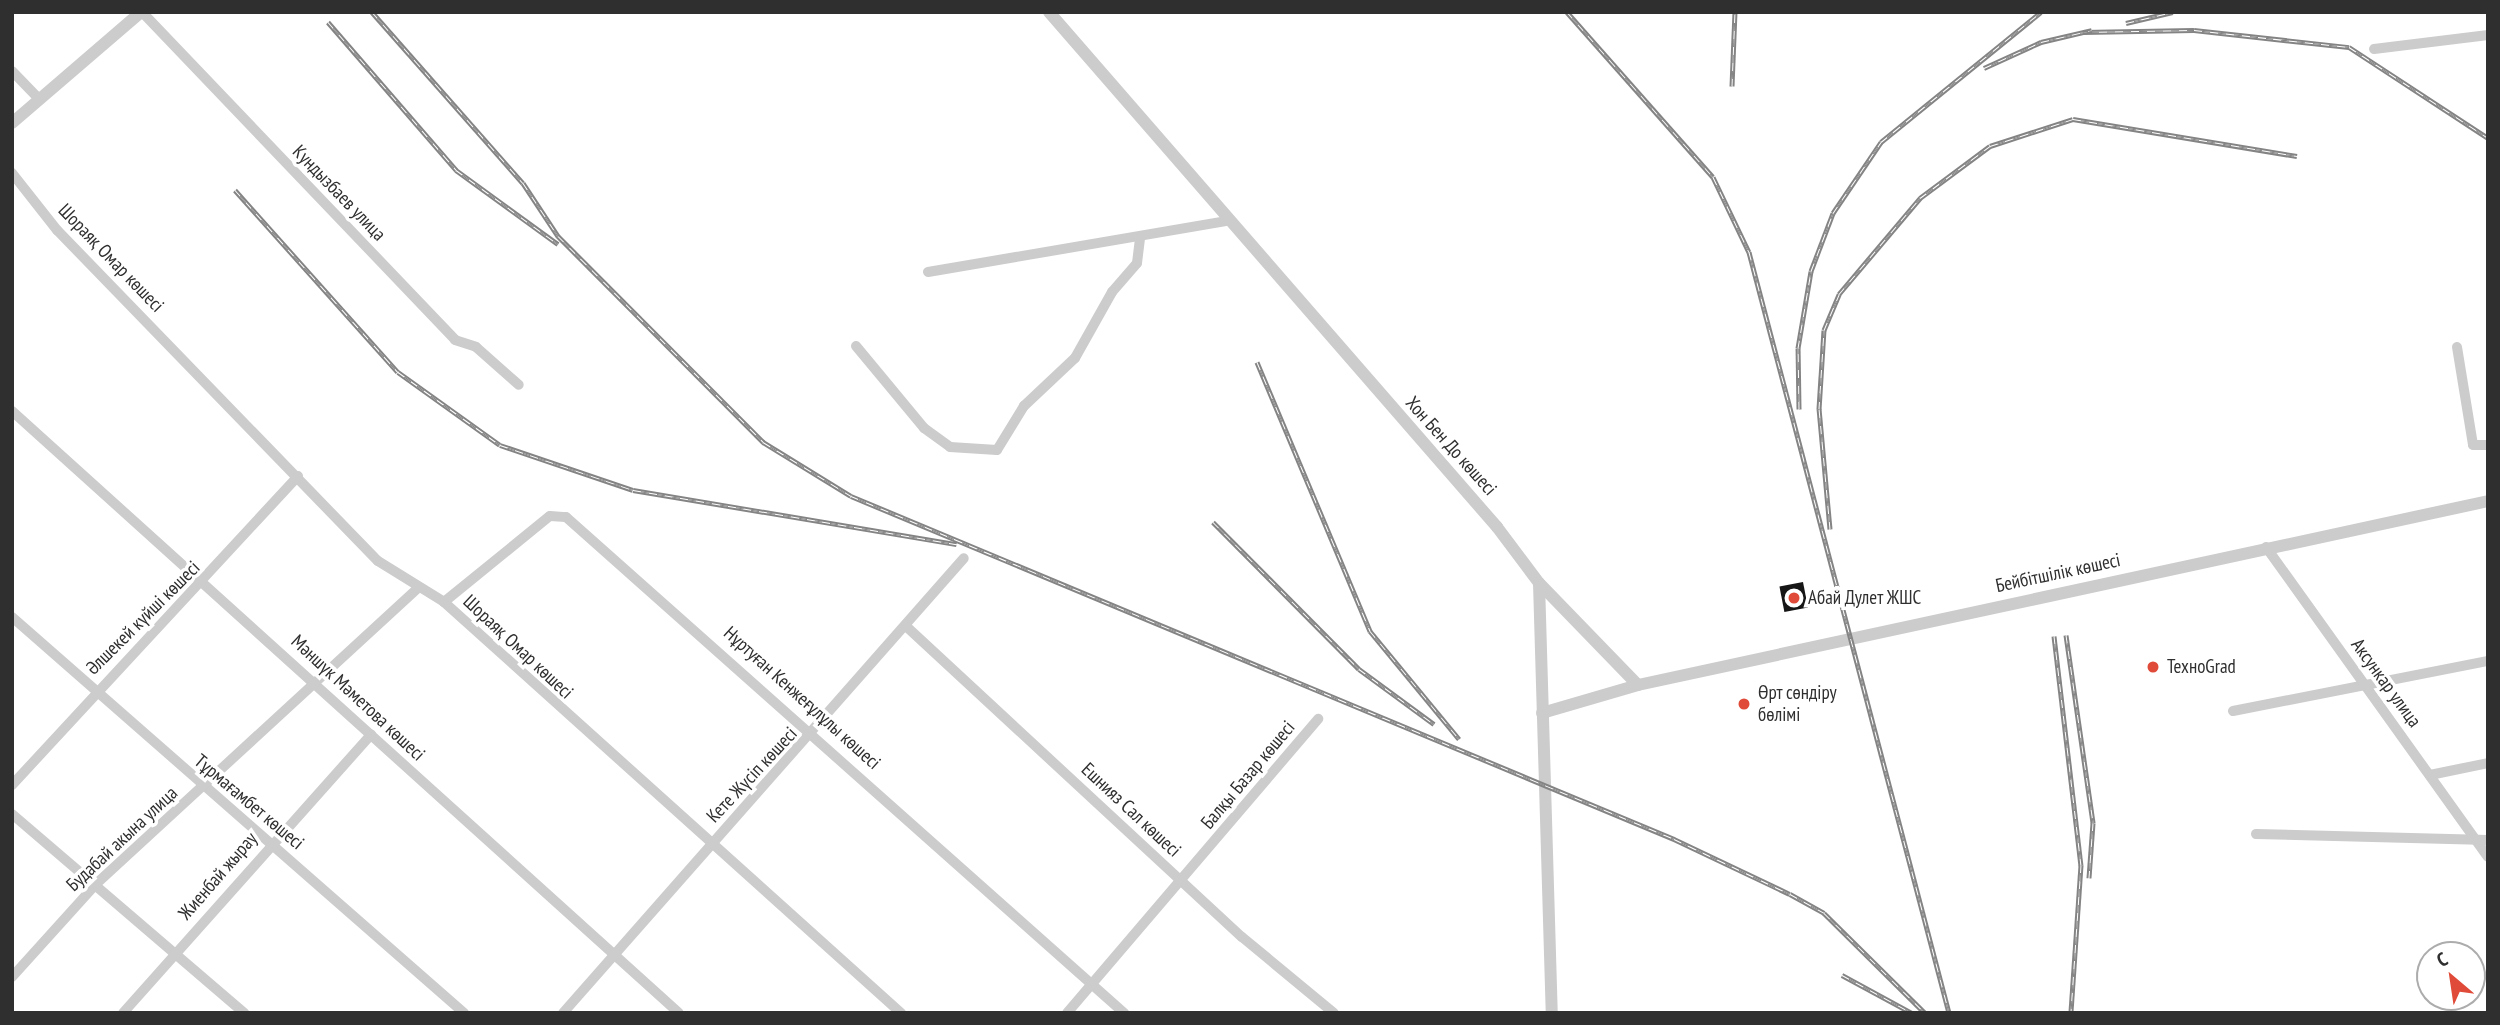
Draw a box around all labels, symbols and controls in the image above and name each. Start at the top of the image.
street label: Кундызбаев улица [288,140,390,246]
street label: Шораяқ Омар көшесі [53,199,169,317]
street label: Хон Бен До көшесі [1401,392,1501,500]
street label: Бейбітшілік көшесі [1994,549,2122,597]
street label: Әлшекей күйші көшесі [81,556,205,680]
place label: Абай Дулет ЖШС [1808,587,1922,609]
street label: Шораяқ Омар көшесі [458,590,578,704]
marker: Абай Дулет ЖШС [1786,590,1802,606]
street label: Нұртуған Кенжеғұлұлы көшесі [719,622,885,774]
street label: Мәншүк Мәметова көшесі [286,630,430,766]
street label: Аксункар улица [2346,634,2426,732]
place label: ТехноGrad [2167,656,2236,678]
marker: ТехноGrad [2145,659,2161,675]
place label: Өрт сөндіру бөлімі [1758,682,1837,726]
marker: Өрт сөндіру бөлімі [1736,696,1752,712]
street label: Балқы Базар көшесі [1196,716,1300,834]
street label: Кете Жүсіп көшесі [702,723,802,827]
street label: Тұрмағамбет көшесі [189,749,309,855]
street label: Ешнияз Сал көшесі [1077,758,1185,862]
street label: Будабай акына улица [62,782,182,896]
street label: Жиенбай жырау [174,828,262,924]
north arrow [2416,941,2486,1011]
text: С [2432,947,2451,972]

